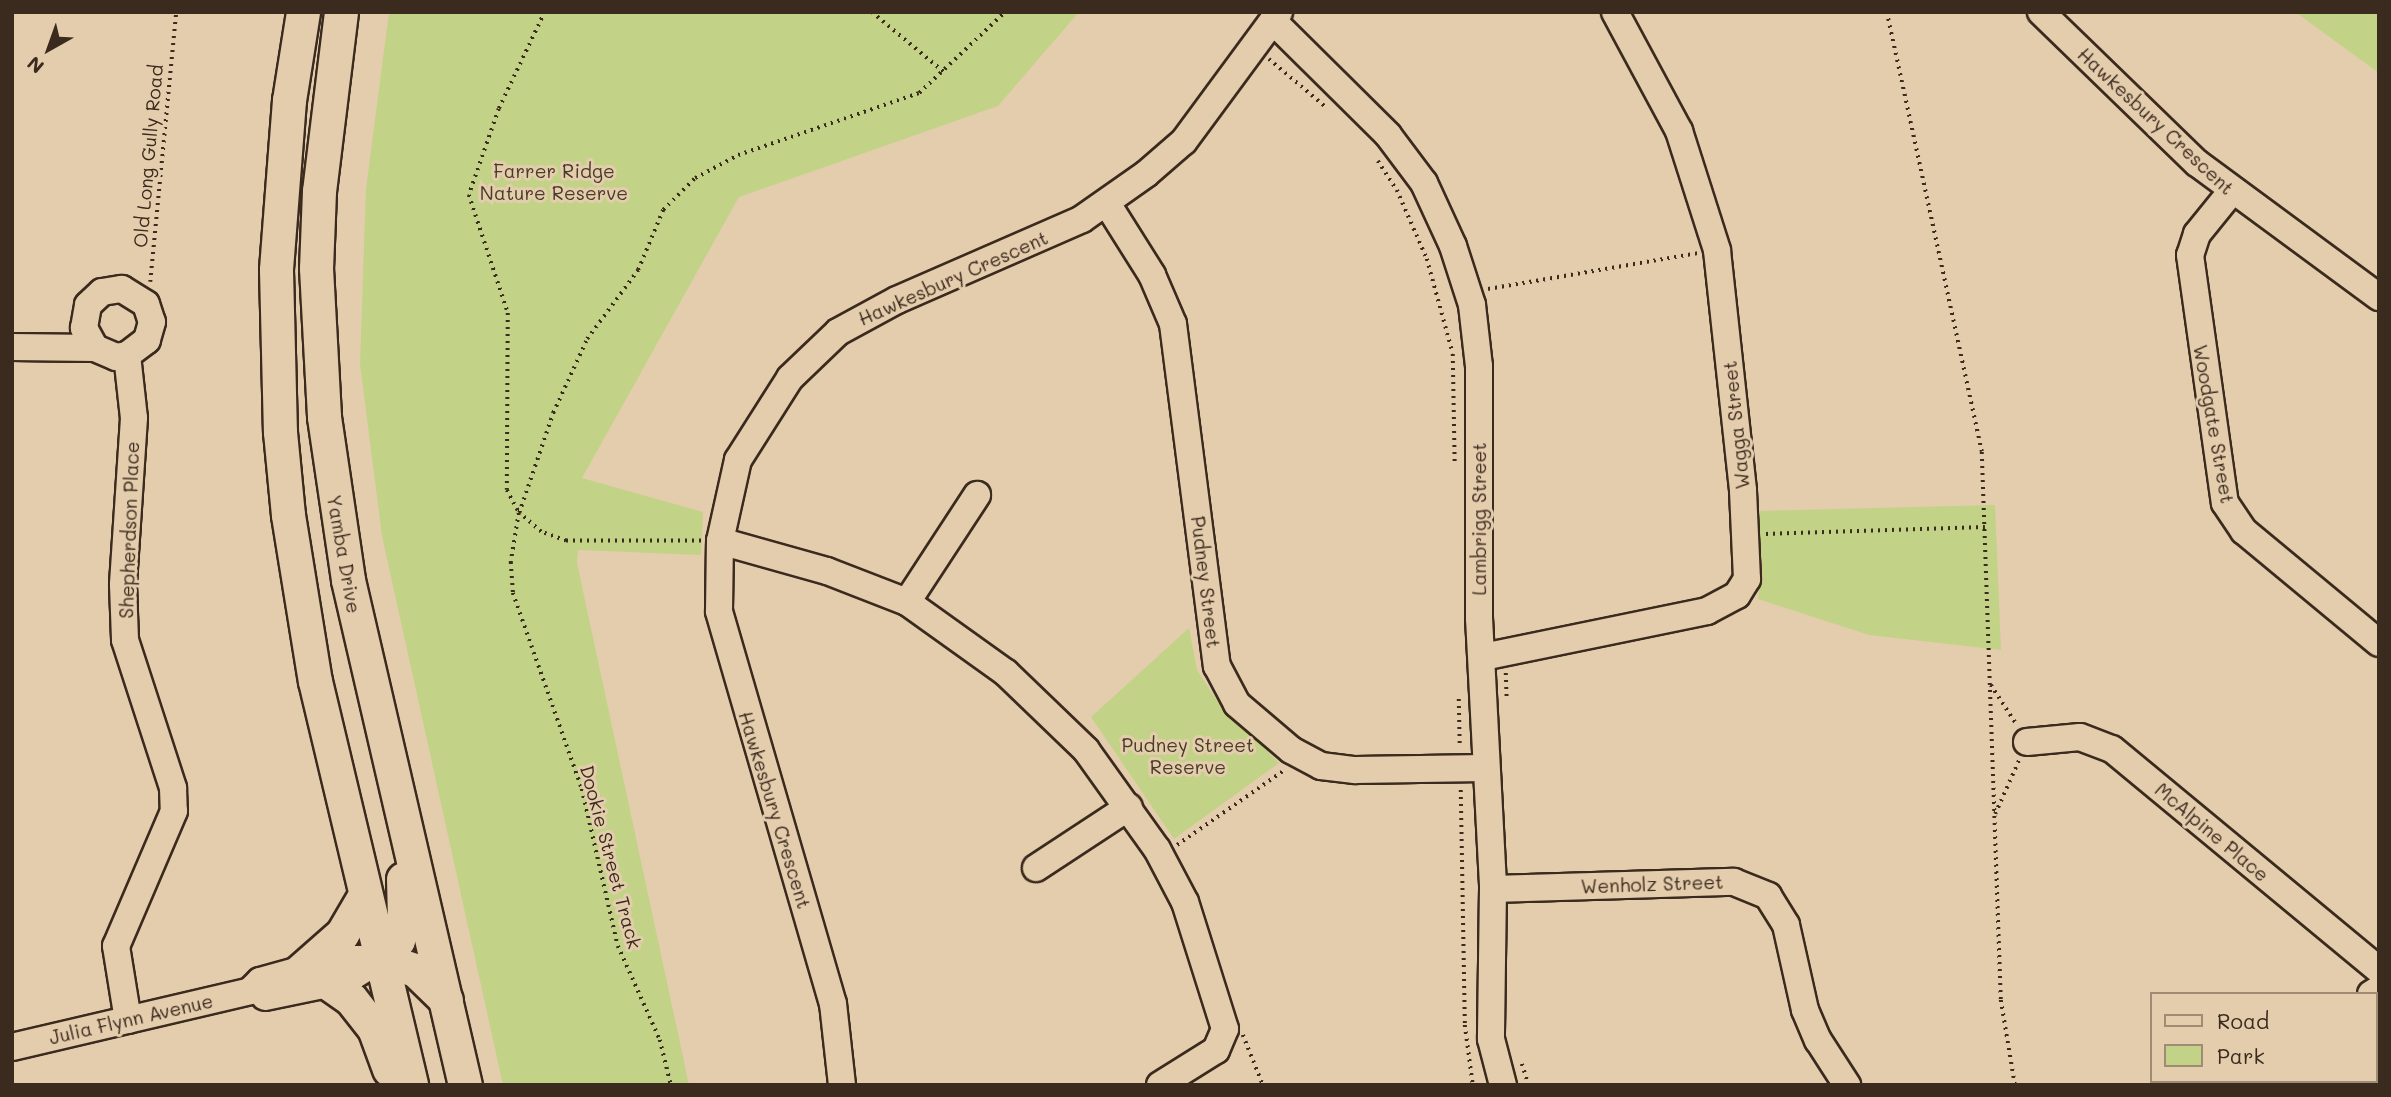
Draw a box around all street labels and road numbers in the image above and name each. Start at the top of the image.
street label: Hawkesbury Crescent [2073,43,2239,199]
street label: Old Long Gully Road [129,63,167,249]
street label: Hawkesbury Crescent [855,226,1051,330]
street label: Woodgate Street [2189,343,2239,505]
street label: Wagga Street [1718,360,1754,490]
street label: Shepherdson Place [115,441,143,619]
street label: Lambrigg Street [1468,442,1490,596]
street label: Yamba Drive [322,493,366,615]
street label: Pudney Street [1187,515,1225,649]
street label: Hawkesbury Crescent [734,709,816,911]
street label: Dookie Street Track [576,763,646,951]
street label: McAlpine Place [2151,778,2273,886]
street label: Wenholz Street [1580,870,1724,898]
street label: Julia Flynn Avenue [47,989,215,1049]

